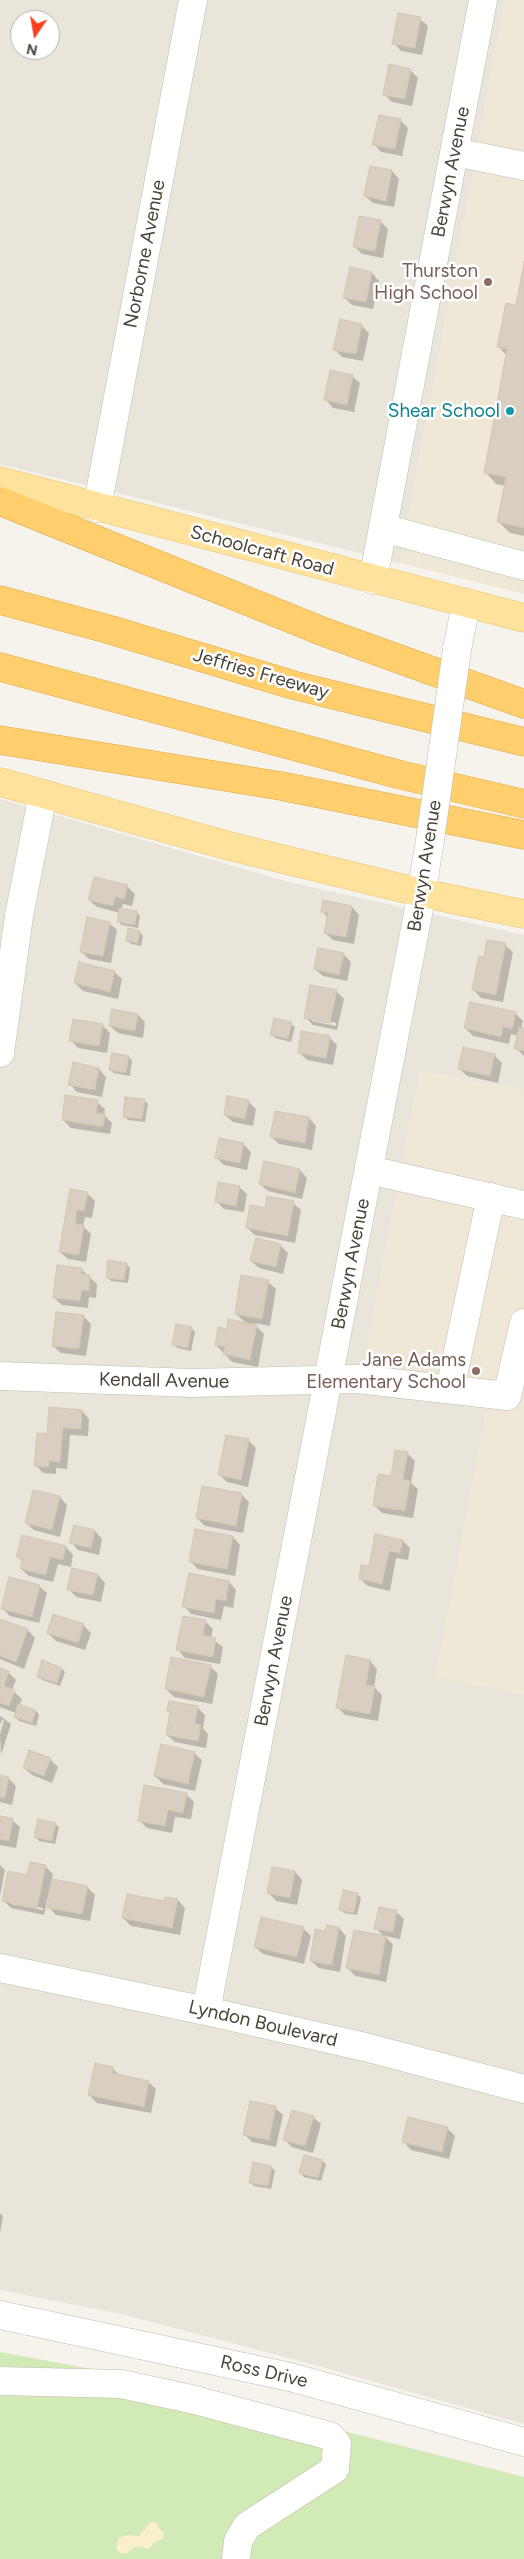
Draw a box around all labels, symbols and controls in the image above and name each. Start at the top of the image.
north arrow [10,10,60,60]
text: N [25,40,39,59]
street label: Berwyn Avenue [427,105,475,239]
street label: Norborne Avenue [119,178,171,330]
place label: Thurston High School [374,260,478,304]
marker: Thurston High School [482,276,494,288]
place label: Shear School [388,400,500,422]
marker: Shear School [504,405,516,417]
street label: Schoolcraft Road [188,521,336,581]
street label: Jeffries Freeway [190,644,332,704]
street label: Berwyn Avenue [403,799,447,933]
street label: Berwyn Avenue [327,1197,375,1331]
place label: Jane Adams Elementary School [306,1349,466,1393]
marker: Jane Adams Elementary School [470,1365,482,1377]
street label: Kendall Avenue [99,1368,229,1394]
street label: Berwyn Avenue [250,1594,298,1728]
street label: Lyndon Boulevard [186,1996,340,2052]
street label: Ross Drive [218,2351,310,2393]

